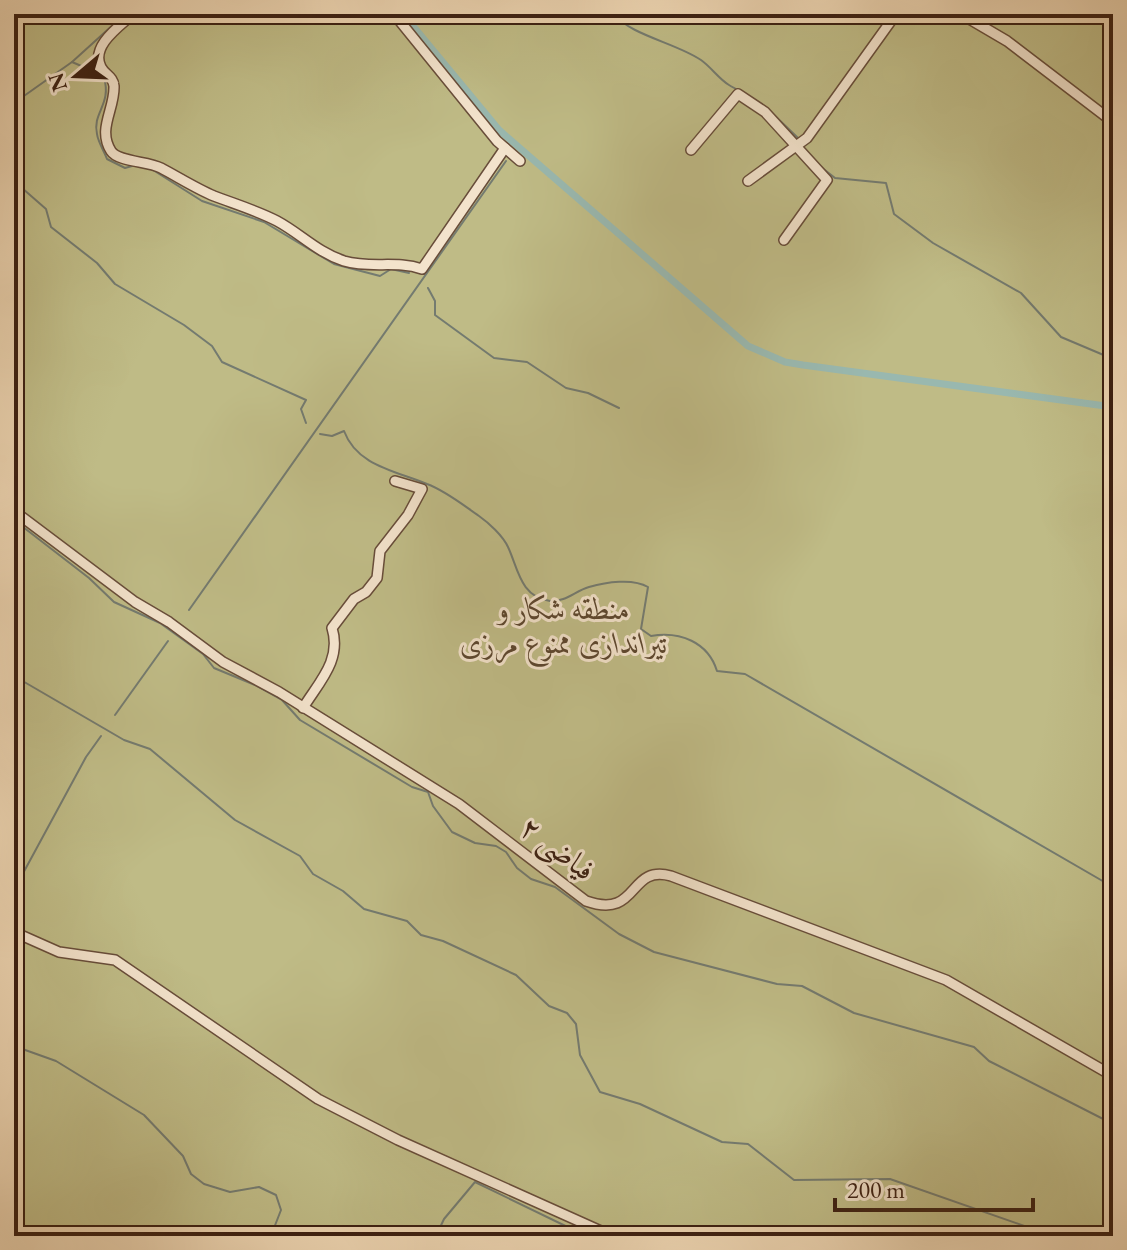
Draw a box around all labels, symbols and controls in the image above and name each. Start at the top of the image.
north arrow [36,36,116,116]
text: N [41,69,74,95]
park label: منطقه شکار و تیراندازی ممنوع مرزی [460,589,668,668]
street label: فیاضی ۲ [511,807,603,891]
scale bar [835,1162,1033,1212]
text: 200 m [847,1174,905,1205]

